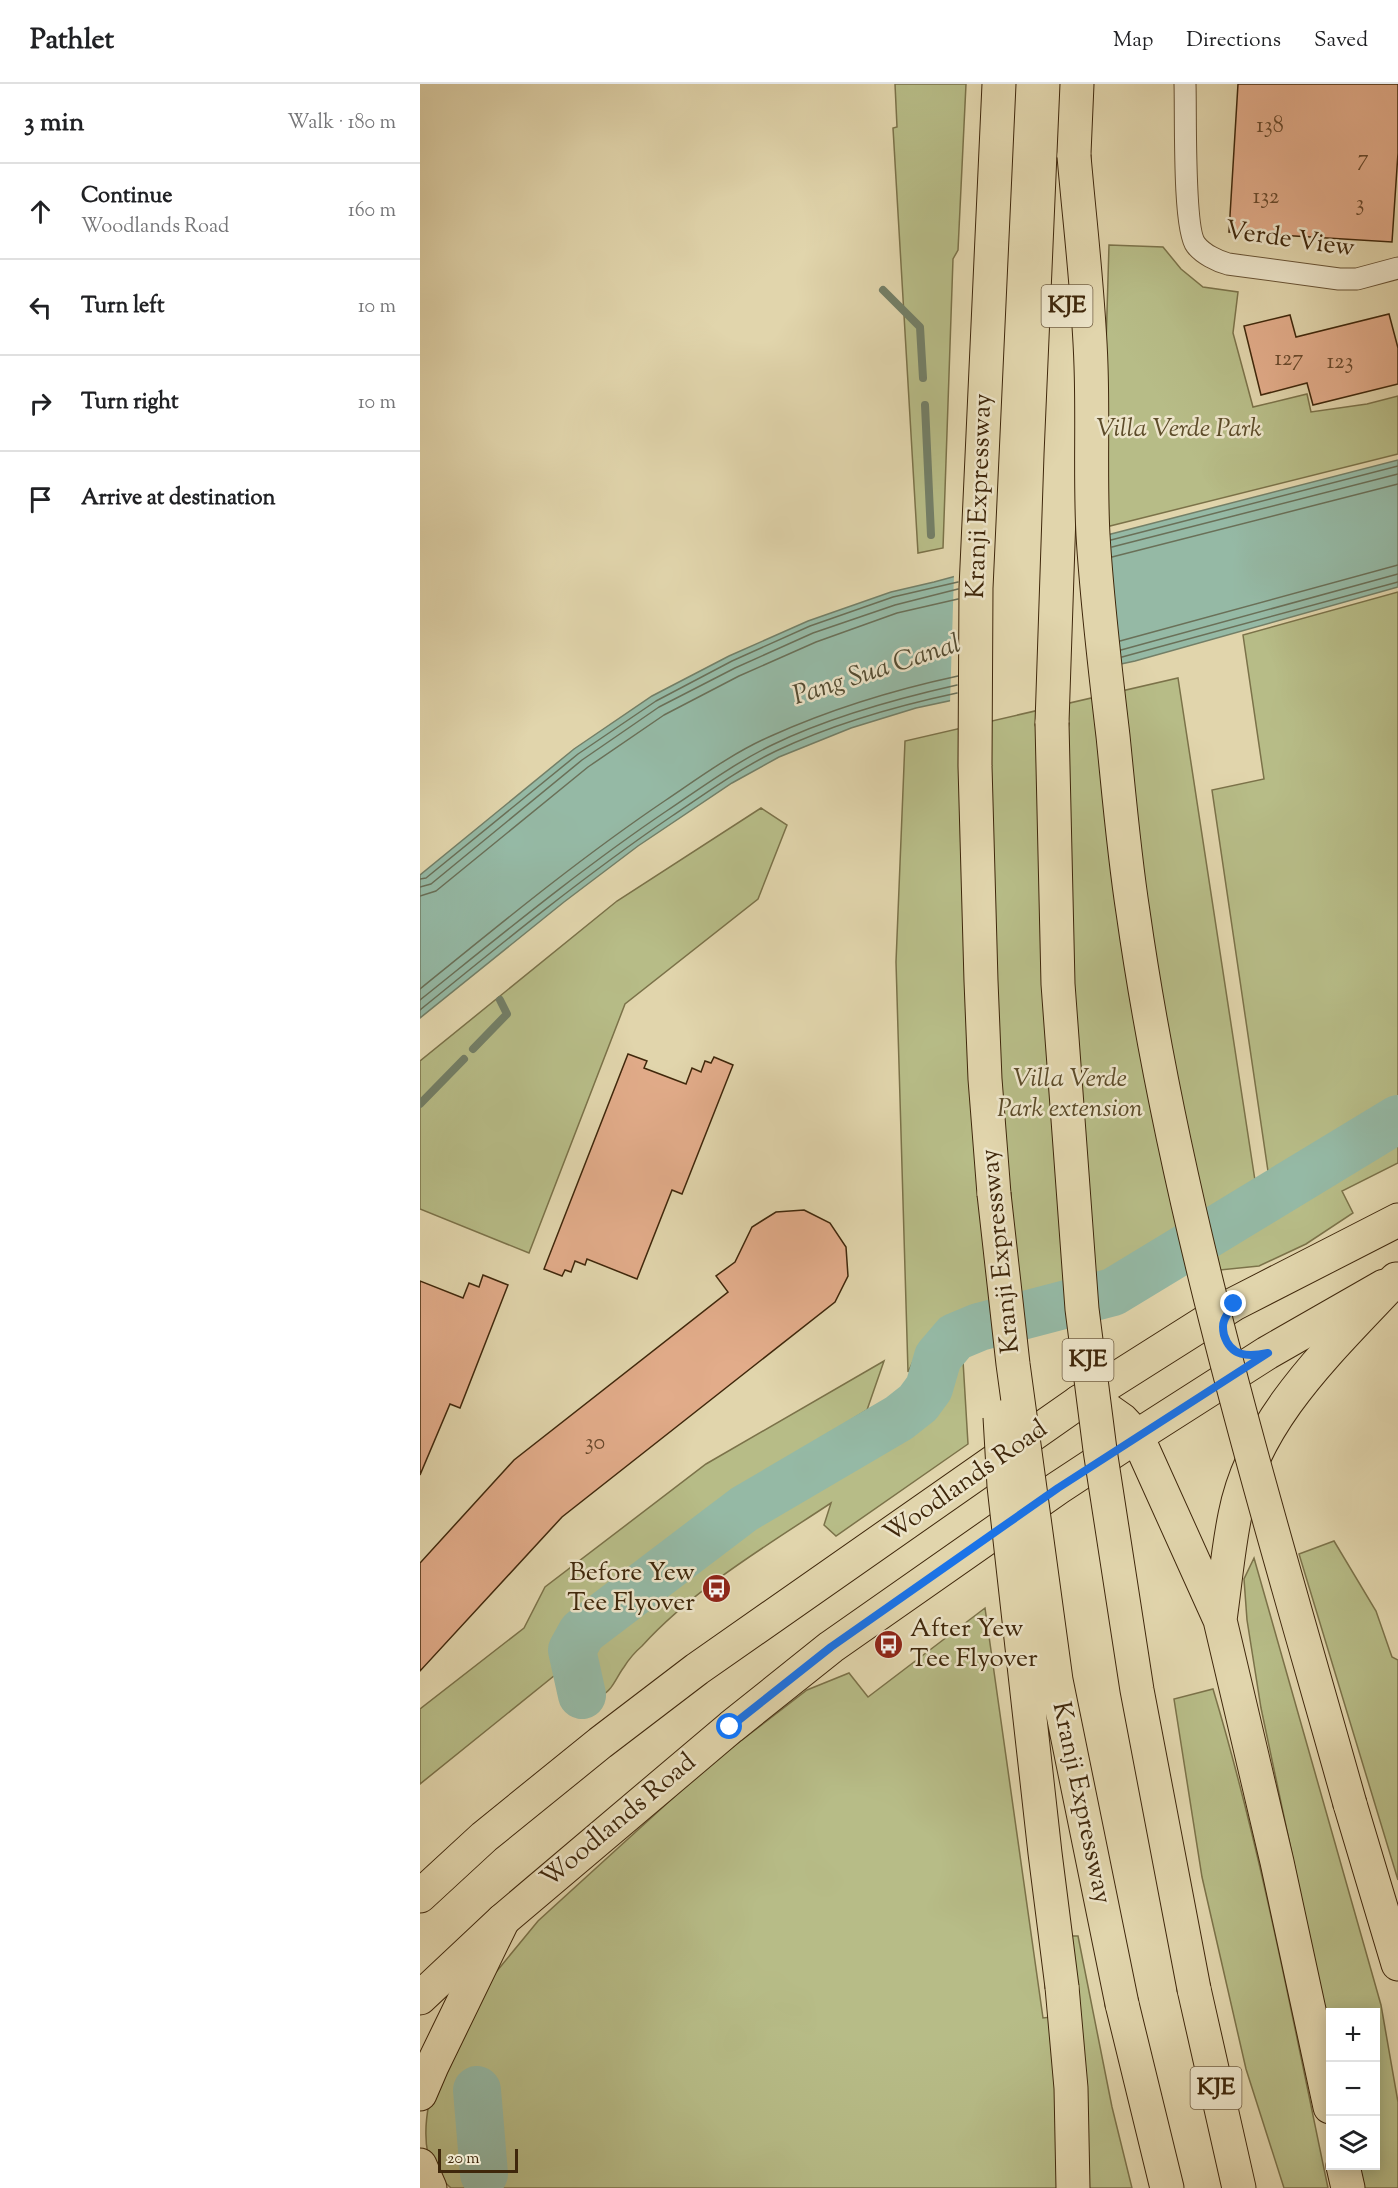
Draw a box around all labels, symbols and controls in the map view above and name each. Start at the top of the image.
text: Pathlet [30,21,114,61]
text: Map [1113,26,1153,56]
text: Directions [1186,26,1281,56]
text: Saved [1314,26,1368,56]
text: 3 min [24,105,84,142]
text: Walk · 180 m [287,109,396,138]
house number: 138 [1256,111,1284,143]
house number: 7 [1357,144,1369,176]
text: Continue [81,181,172,213]
house number: 132 [1253,182,1279,214]
house number: 3 [1356,189,1364,221]
icon: ahead [24,195,57,228]
text: 160 m [348,197,396,226]
text: Woodlands Road [81,213,229,242]
street label: Verde View [1223,213,1357,267]
road number: KJE [1042,285,1092,327]
icon: left [24,291,57,324]
text: Turn left [81,291,164,323]
text: 10 m [358,293,396,322]
house number: 127 [1275,344,1303,376]
house number: 123 [1327,347,1353,379]
icon: right [24,387,57,420]
text: Turn right [81,387,178,419]
text: 10 m [358,389,396,418]
street label: Kranji Expressway [958,393,1002,599]
park label: Villa Verde Park [1096,411,1262,448]
icon: arrive [24,483,57,516]
text: Arrive at destination [81,483,276,515]
water label: Pang Sua Canal [788,625,966,717]
park label: Villa Verde Park extension [997,1061,1143,1128]
street label: Kranji Expressway [972,1147,1030,1355]
route end [1220,1290,1246,1316]
road number: KJE [1062,1339,1114,1381]
street label: Woodlands Road [876,1411,1056,1552]
house number: 30 [585,1428,605,1460]
place label: Before Yew Tee Flyover [567,1555,695,1622]
bus stop icon: Before Yew Tee Flyover [700,1572,732,1604]
place label: After Yew Tee Flyover [910,1611,1038,1678]
bus stop icon: After Yew Tee Flyover [873,1628,905,1660]
street label: Kranji Expressway [1042,1699,1120,1907]
route start [716,1713,742,1739]
street label: Woodlands Road [533,1745,705,1897]
map controls [1326,2008,1380,2170]
button: + [1326,2008,1380,2062]
button: − [1326,2062,1380,2116]
road number: KJE [1190,2067,1242,2109]
button: layers [1326,2116,1380,2170]
scale bar [438,2146,518,2174]
text: 20 m [447,2148,480,2171]

